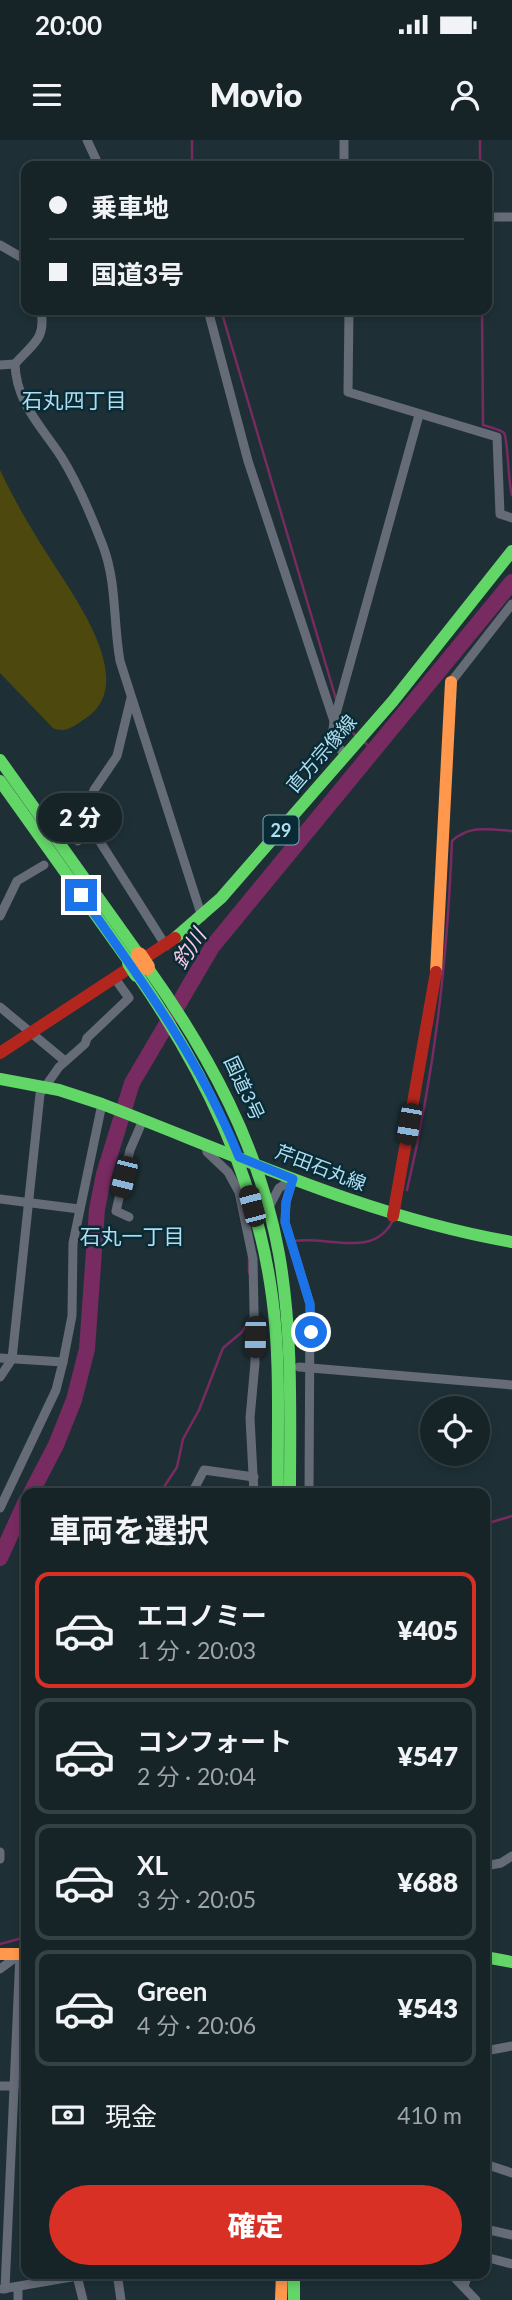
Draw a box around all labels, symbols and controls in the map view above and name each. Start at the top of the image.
text: 20:00 [35,9,102,41]
text: Movio [210,75,302,114]
icon: menu [28,76,66,114]
icon: person [446,76,484,114]
text: 乗車地 [91,191,169,223]
text: 国道3号 [91,258,184,290]
district label: 石丸四丁目 [22,387,127,412]
street label: 直方宗像線 [281,710,361,796]
callout: 2 分 [39,794,123,842]
text: 2 分 [59,803,101,831]
road number: 29 [264,816,298,844]
route end [65,879,97,911]
water label: 釣川 [166,922,211,972]
street label: 国道3号 [220,1052,270,1124]
car [396,1101,423,1147]
street label: 芹田石丸線 [273,1139,369,1195]
car [109,1154,140,1200]
car [237,1183,268,1229]
district label: 石丸一丁目 [80,1223,185,1248]
car [245,1316,266,1358]
route start [295,1316,327,1348]
map controls [420,1396,490,1466]
button: locate [420,1396,490,1466]
text: 車両を選択 [49,1510,209,1549]
icon: car [53,1599,116,1662]
text: エコノミー [137,1599,267,1631]
text: ¥405 [398,1614,458,1646]
text: 1 分 · 20:03 [137,1636,256,1664]
icon: car [53,1725,116,1788]
text: コンフォート [137,1725,292,1757]
text: ¥547 [398,1740,458,1772]
text: 2 分 · 20:04 [137,1762,256,1790]
text: XL [137,1849,168,1881]
icon: car [53,1851,116,1914]
text: ¥688 [398,1866,458,1898]
text: 3 分 · 20:05 [137,1885,256,1913]
text: Green [137,1975,207,2007]
icon: car [53,1977,116,2040]
text: ¥543 [398,1992,458,2024]
text: 4 分 · 20:06 [137,2011,256,2039]
icon: cash [49,2096,87,2134]
text: 現金 [105,2100,157,2132]
text: 410 m [397,2101,462,2129]
button: 確定 [49,2185,462,2265]

